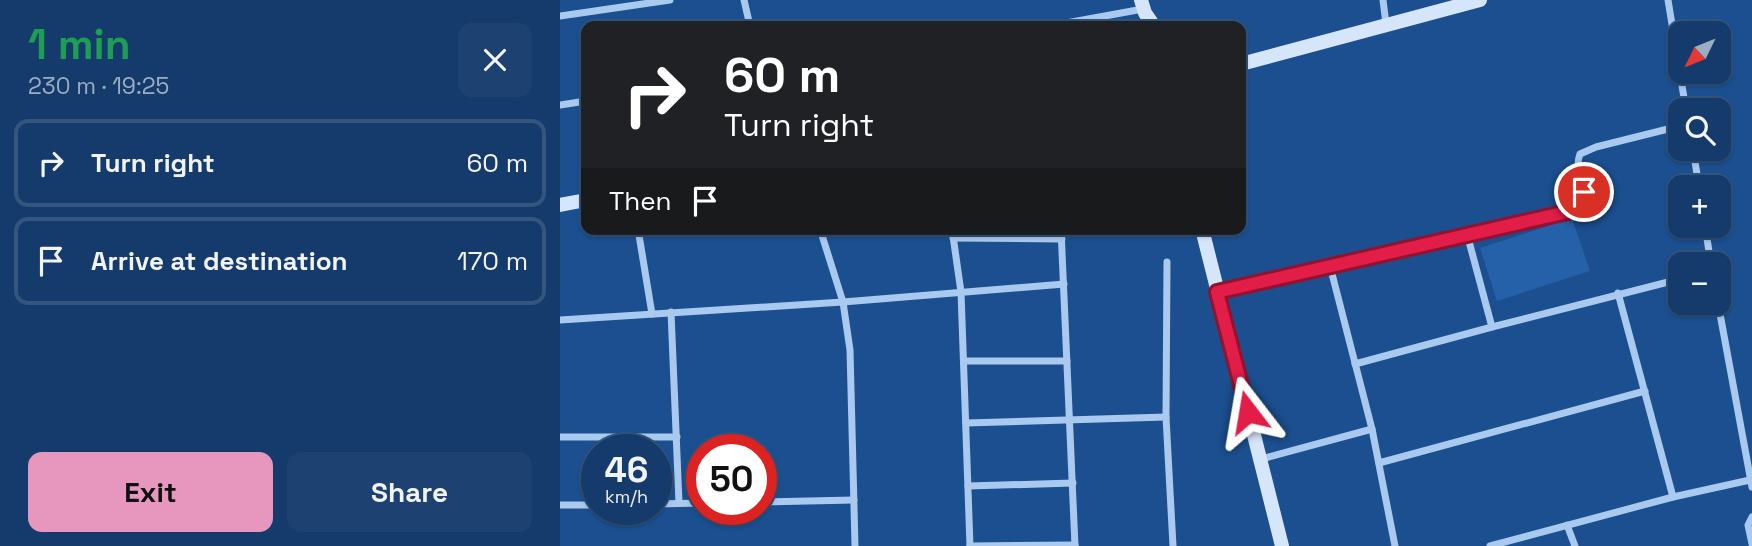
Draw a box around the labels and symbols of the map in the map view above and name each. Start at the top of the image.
north arrow [1668,21,1731,84]
pin [1554,162,1614,222]
position arrow [1211,375,1285,449]
speed limit sign: 50 [686,434,777,525]

